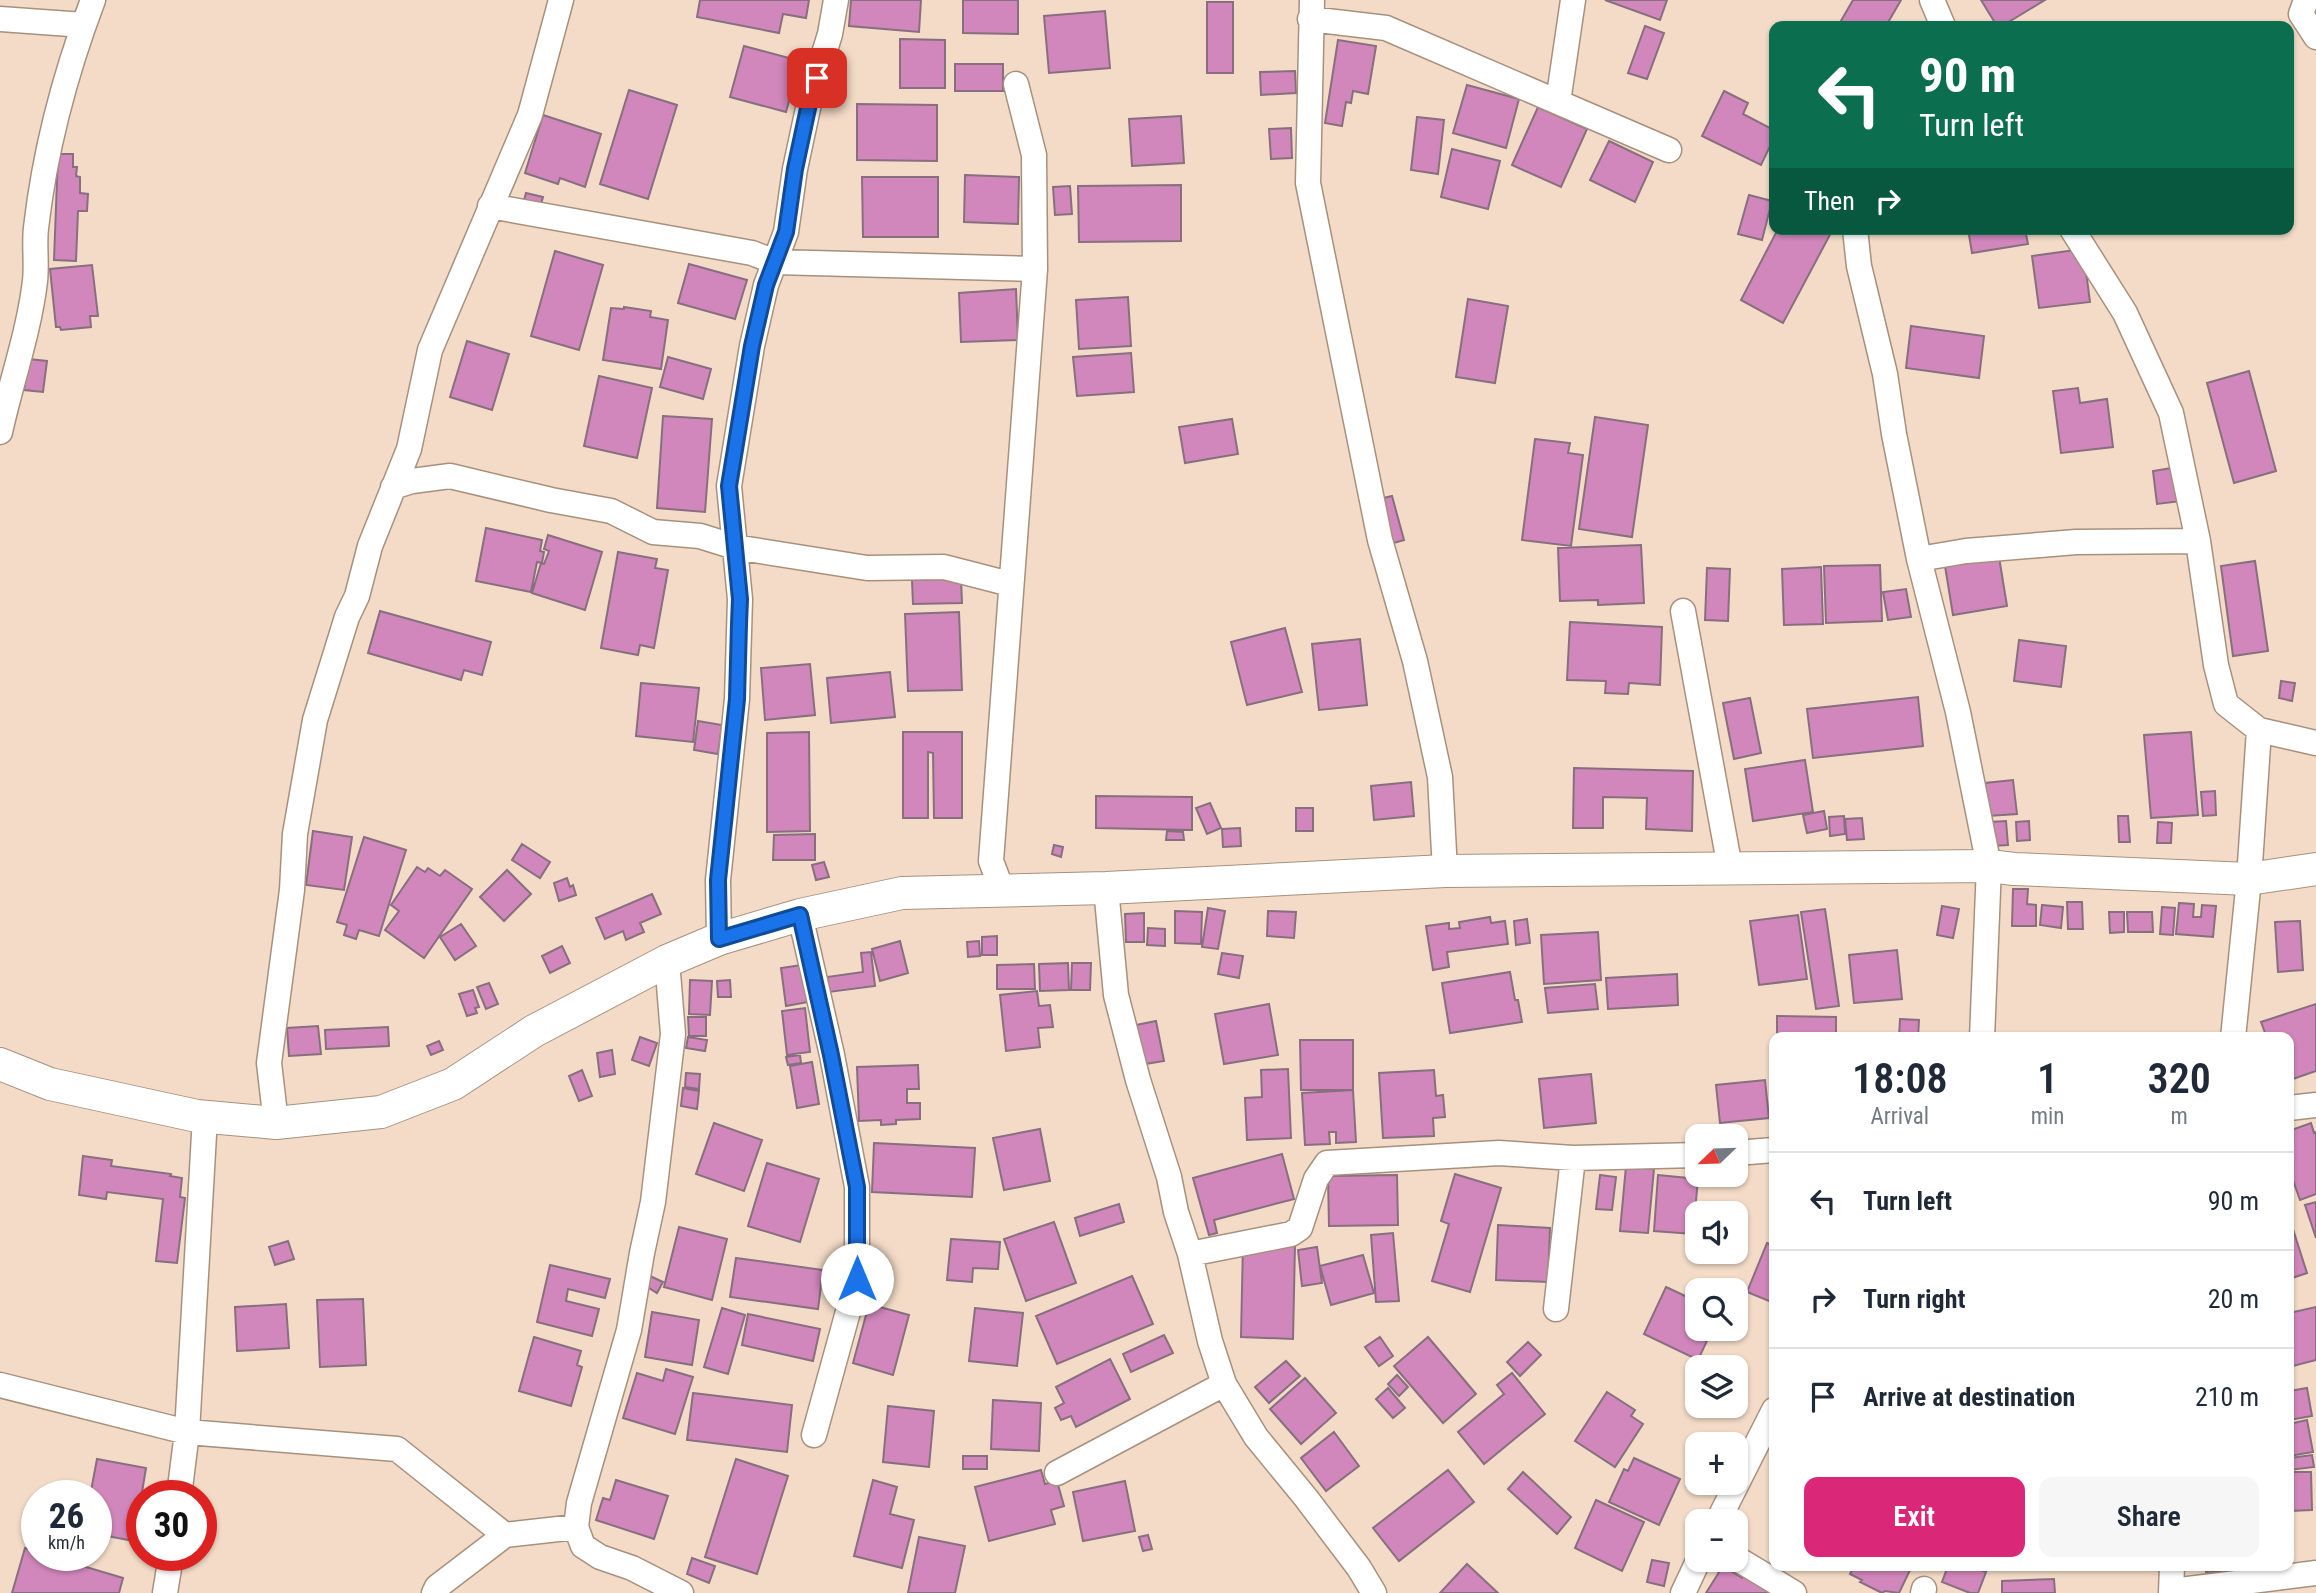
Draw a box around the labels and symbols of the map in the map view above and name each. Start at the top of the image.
pin [787,48,847,108]
north arrow [1685,1124,1748,1186]
position arrow [820,1242,894,1316]
speed limit sign: 30 [126,1480,217,1571]

